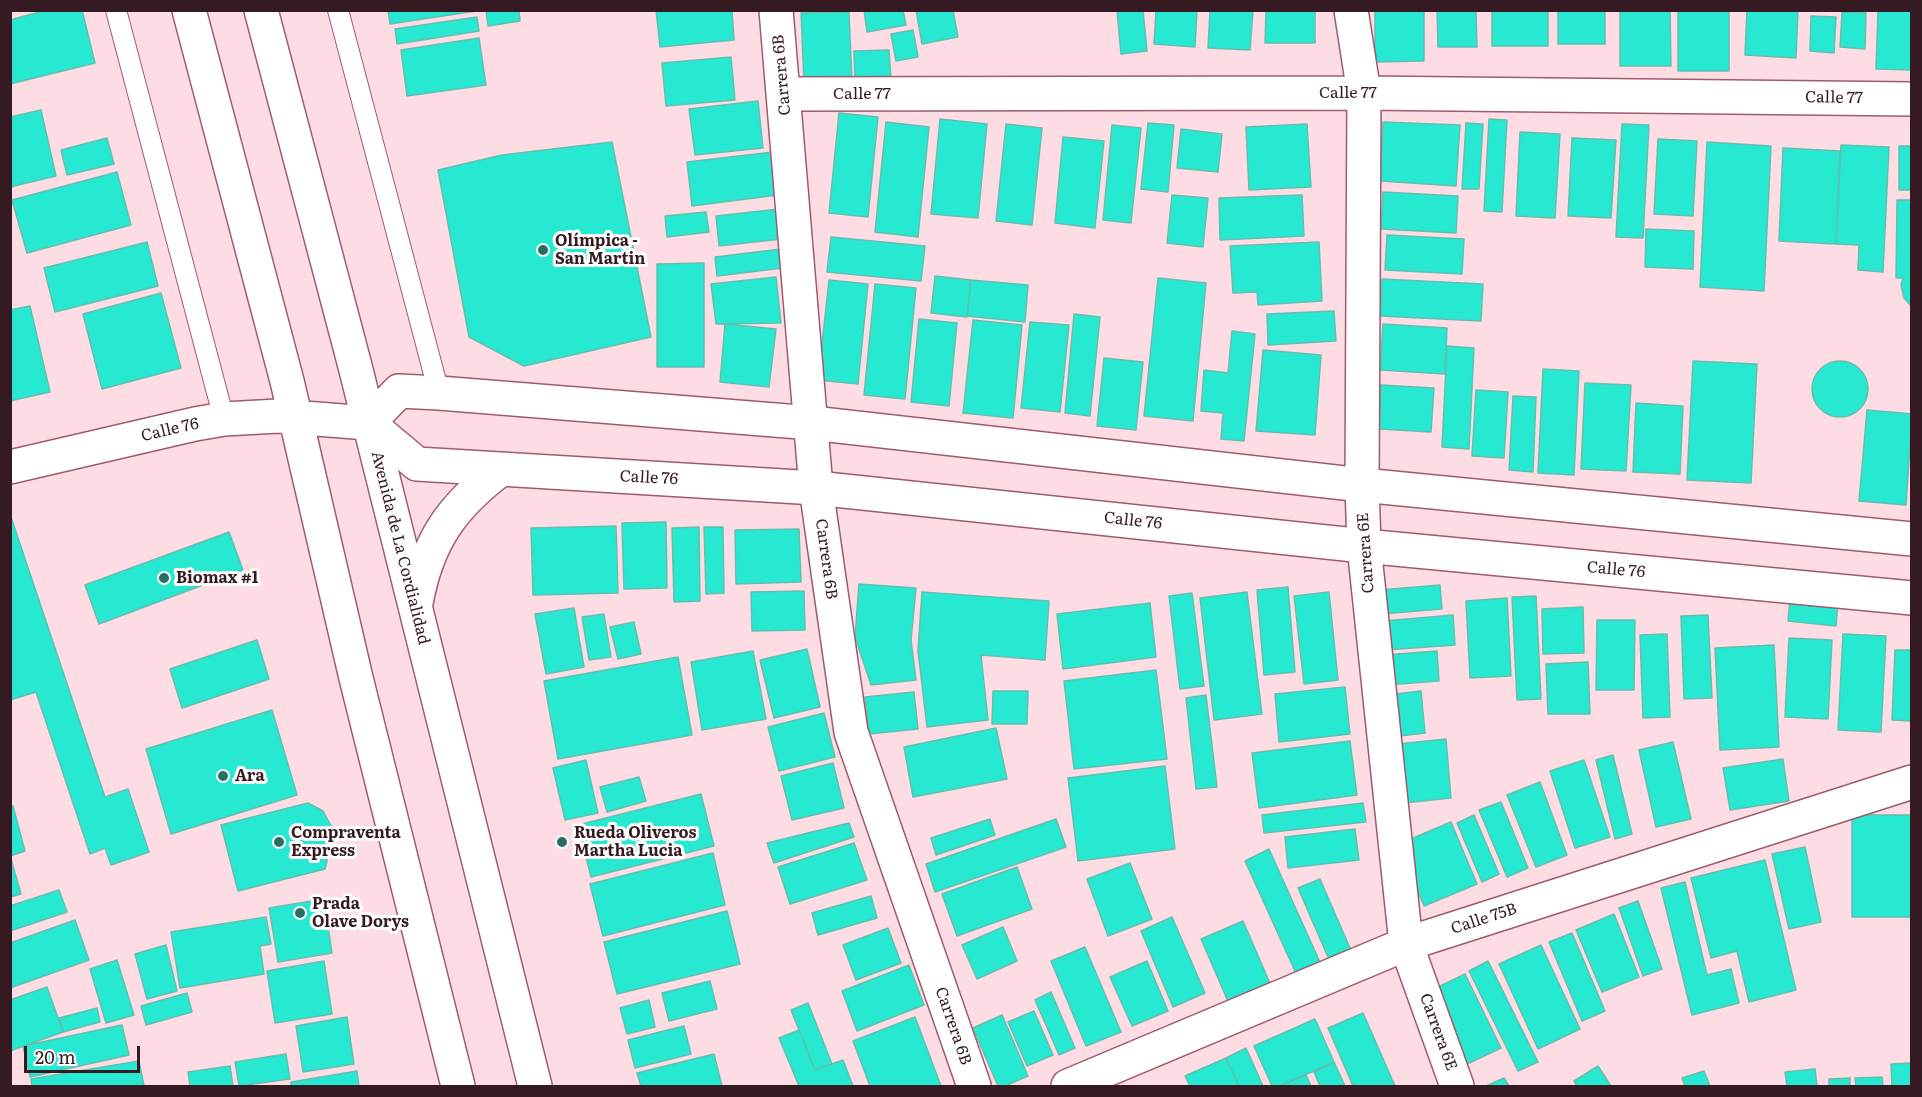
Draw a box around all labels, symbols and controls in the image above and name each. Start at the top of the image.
street label: Carrera 6B [769,34,795,116]
street label: Calle 77 [1319,83,1377,103]
street label: Calle 77 [833,84,891,104]
street label: Calle 77 [1805,88,1863,108]
place label: Olímpica - San Martin [555,231,645,269]
marker: Olímpica - San Martin [536,243,550,257]
street label: Calle 76 [139,414,201,446]
street label: Avenida de La Cordialidad [367,449,433,647]
street label: Calle 76 [619,467,679,489]
street label: Calle 76 [1103,508,1163,534]
street label: Carrera 6E [1354,512,1378,594]
street label: Carrera 6B [811,517,841,601]
street label: Calle 76 [1586,558,1646,582]
place label: Biomax #1 [176,568,258,588]
marker: Biomax #1 [157,571,171,585]
place label: Ara [235,766,265,786]
marker: Ara [216,769,230,783]
place label: Compraventa Express [291,823,401,861]
place label: Rueda Oliveros Martha Lucia [574,823,696,861]
marker: Compraventa Express [272,835,286,849]
marker: Rueda Oliveros Martha Lucia [555,835,569,849]
place label: Prada Olave Dorys [312,894,409,932]
street label: Calle 75B [1449,899,1519,939]
marker: Prada Olave Dorys [293,906,307,920]
street label: Carrera 6B [931,985,975,1067]
street label: Carrera 6E [1415,991,1461,1073]
scale bar [27,1034,142,1072]
text: 20 m [35,1043,76,1070]

